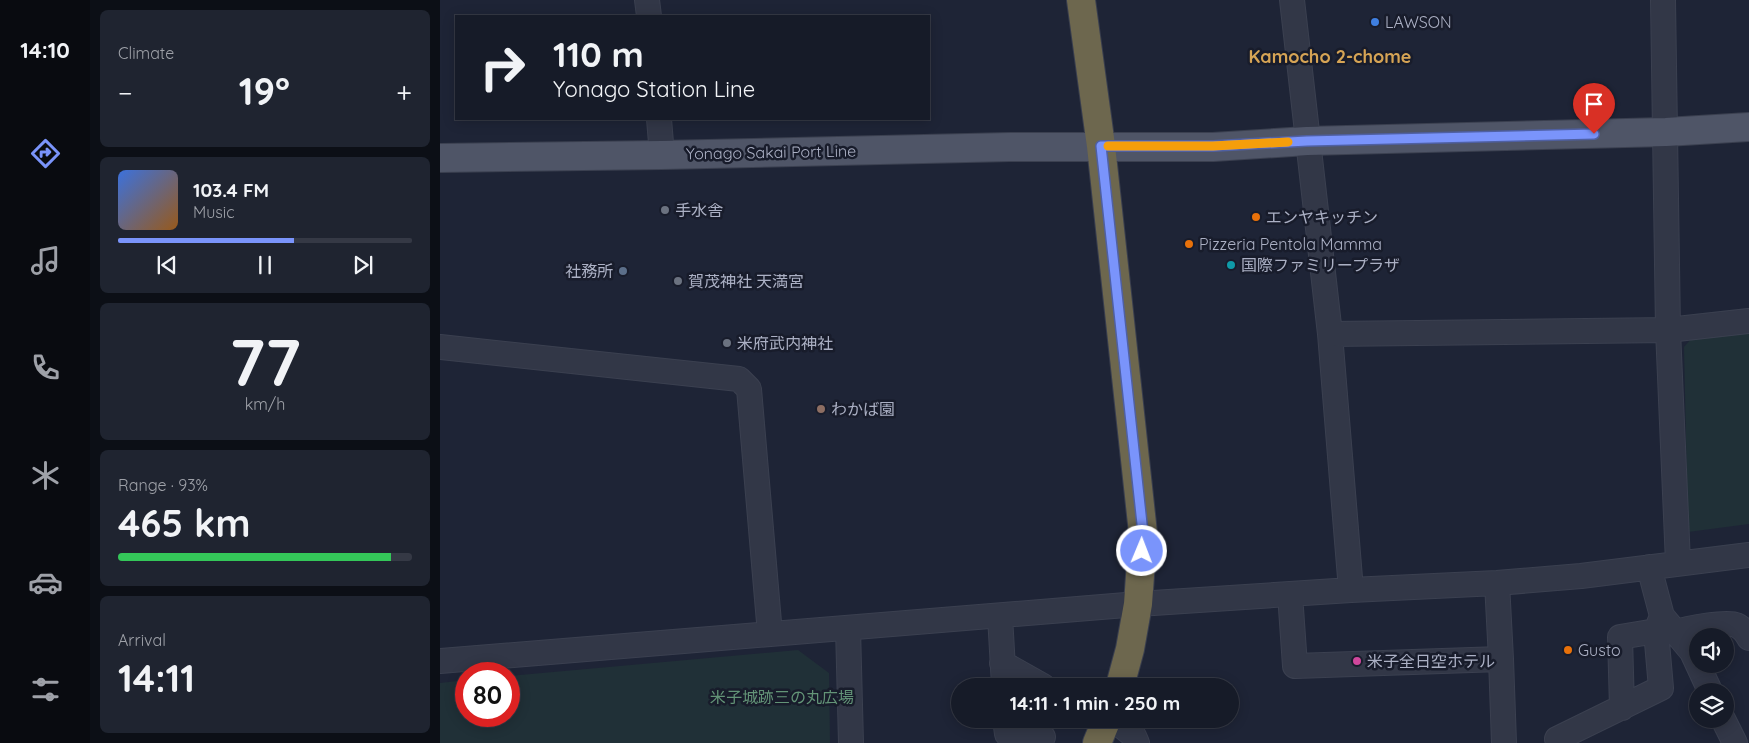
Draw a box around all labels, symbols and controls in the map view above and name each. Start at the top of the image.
place label: LAWSON [1385,12,1452,32]
marker: LAWSON [1369,16,1381,28]
text: 110 m [553,32,644,76]
icon: right [470,35,535,100]
text: 14:10 [20,36,70,64]
text: Climate [118,43,174,63]
district label: Kamocho 2-chome [1249,45,1411,68]
text: 19° [239,67,290,115]
text: − [118,75,133,110]
text: + [396,75,412,110]
text: Yonago Station Line [553,75,755,103]
pin [1573,83,1615,134]
icon: arrive [1580,90,1608,118]
icon: directions [28,136,63,171]
street label: Yonago Sakai Port Line [686,141,856,163]
text: 103.4 FM [193,178,269,202]
place label: 手水舎 [675,200,723,220]
text: Music [193,202,235,222]
marker: 手水舎 [659,204,671,216]
place label: エンヤキッチン [1266,207,1378,227]
marker: エンヤキッチン [1250,211,1262,223]
place label: Pizzeria Pentola Mamma [1199,234,1382,254]
marker: Pizzeria Pentola Mamma [1183,238,1195,250]
icon: music [28,243,63,278]
icon: previous [153,251,181,279]
icon: pause [251,251,279,279]
icon: next [349,251,377,279]
place label: 国際ファミリープラザ [1241,255,1400,275]
marker: 国際ファミリープラザ [1225,259,1237,271]
place label: 社務所 [565,261,613,281]
marker: 社務所 [617,265,629,277]
place label: 賀茂神社 天満宮 [688,271,804,291]
marker: 賀茂神社 天満宮 [672,275,684,287]
text: 77 [229,321,301,402]
place label: 米府武内神社 [737,333,833,353]
marker: 米府武内神社 [721,337,733,349]
icon: phone [28,350,63,385]
text: km/h [245,394,285,414]
place label: わかば園 [831,399,895,419]
marker: わかば園 [815,403,827,415]
icon: climate [28,458,63,493]
text: Range · 93% [118,475,208,495]
text: 465 km [118,499,251,547]
position arrow [1115,524,1167,576]
icon: car [28,565,63,600]
map controls [1689,628,1734,728]
button: sound [1689,628,1734,673]
text: Arrival [118,630,166,650]
place label: Gusto [1578,640,1621,660]
marker: Gusto [1562,644,1574,656]
place label: 米子全日空ホテル [1367,651,1495,671]
text: 14:11 [118,654,195,702]
marker: 米子全日空ホテル [1351,655,1363,667]
speed limit sign: 80 [455,662,520,727]
icon: filters [28,672,63,707]
button: layers [1689,683,1734,728]
park label: 米子城跡三の丸広場 [710,687,854,707]
text: 14:11 · 1 min · 250 m [1010,691,1180,715]

